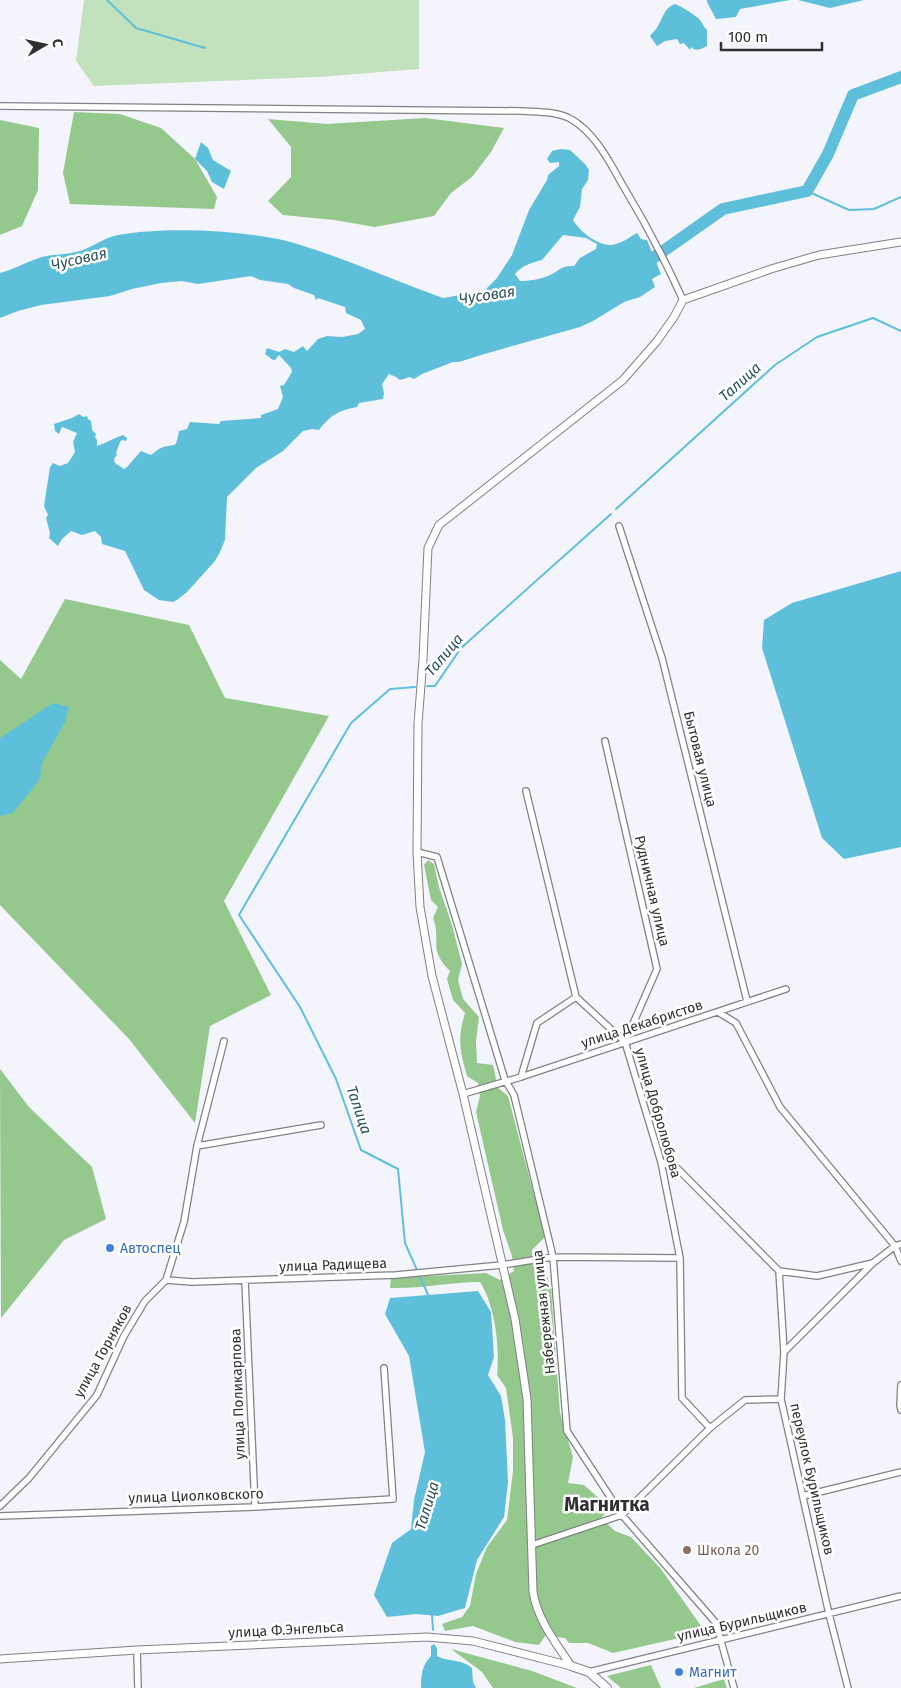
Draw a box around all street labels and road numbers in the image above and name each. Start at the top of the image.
street label: Бытовая улица [680,709,720,809]
street label: Рудничная улица [631,834,673,948]
street label: улица Декабристов [579,996,705,1052]
street label: улица Добролюбова [631,1046,685,1180]
street label: Набережная улица [529,1249,559,1375]
street label: улица Радищева [279,1255,387,1275]
street label: улица Горняков [70,1301,136,1401]
street label: улица Поликарпова [227,1328,249,1460]
street label: переулок Бурильщиков [786,1401,838,1557]
street label: улица Циолковского [128,1485,264,1507]
street label: улица Бурильщиков [676,1599,809,1645]
street label: улица Ф.Энгельса [228,1618,344,1642]

